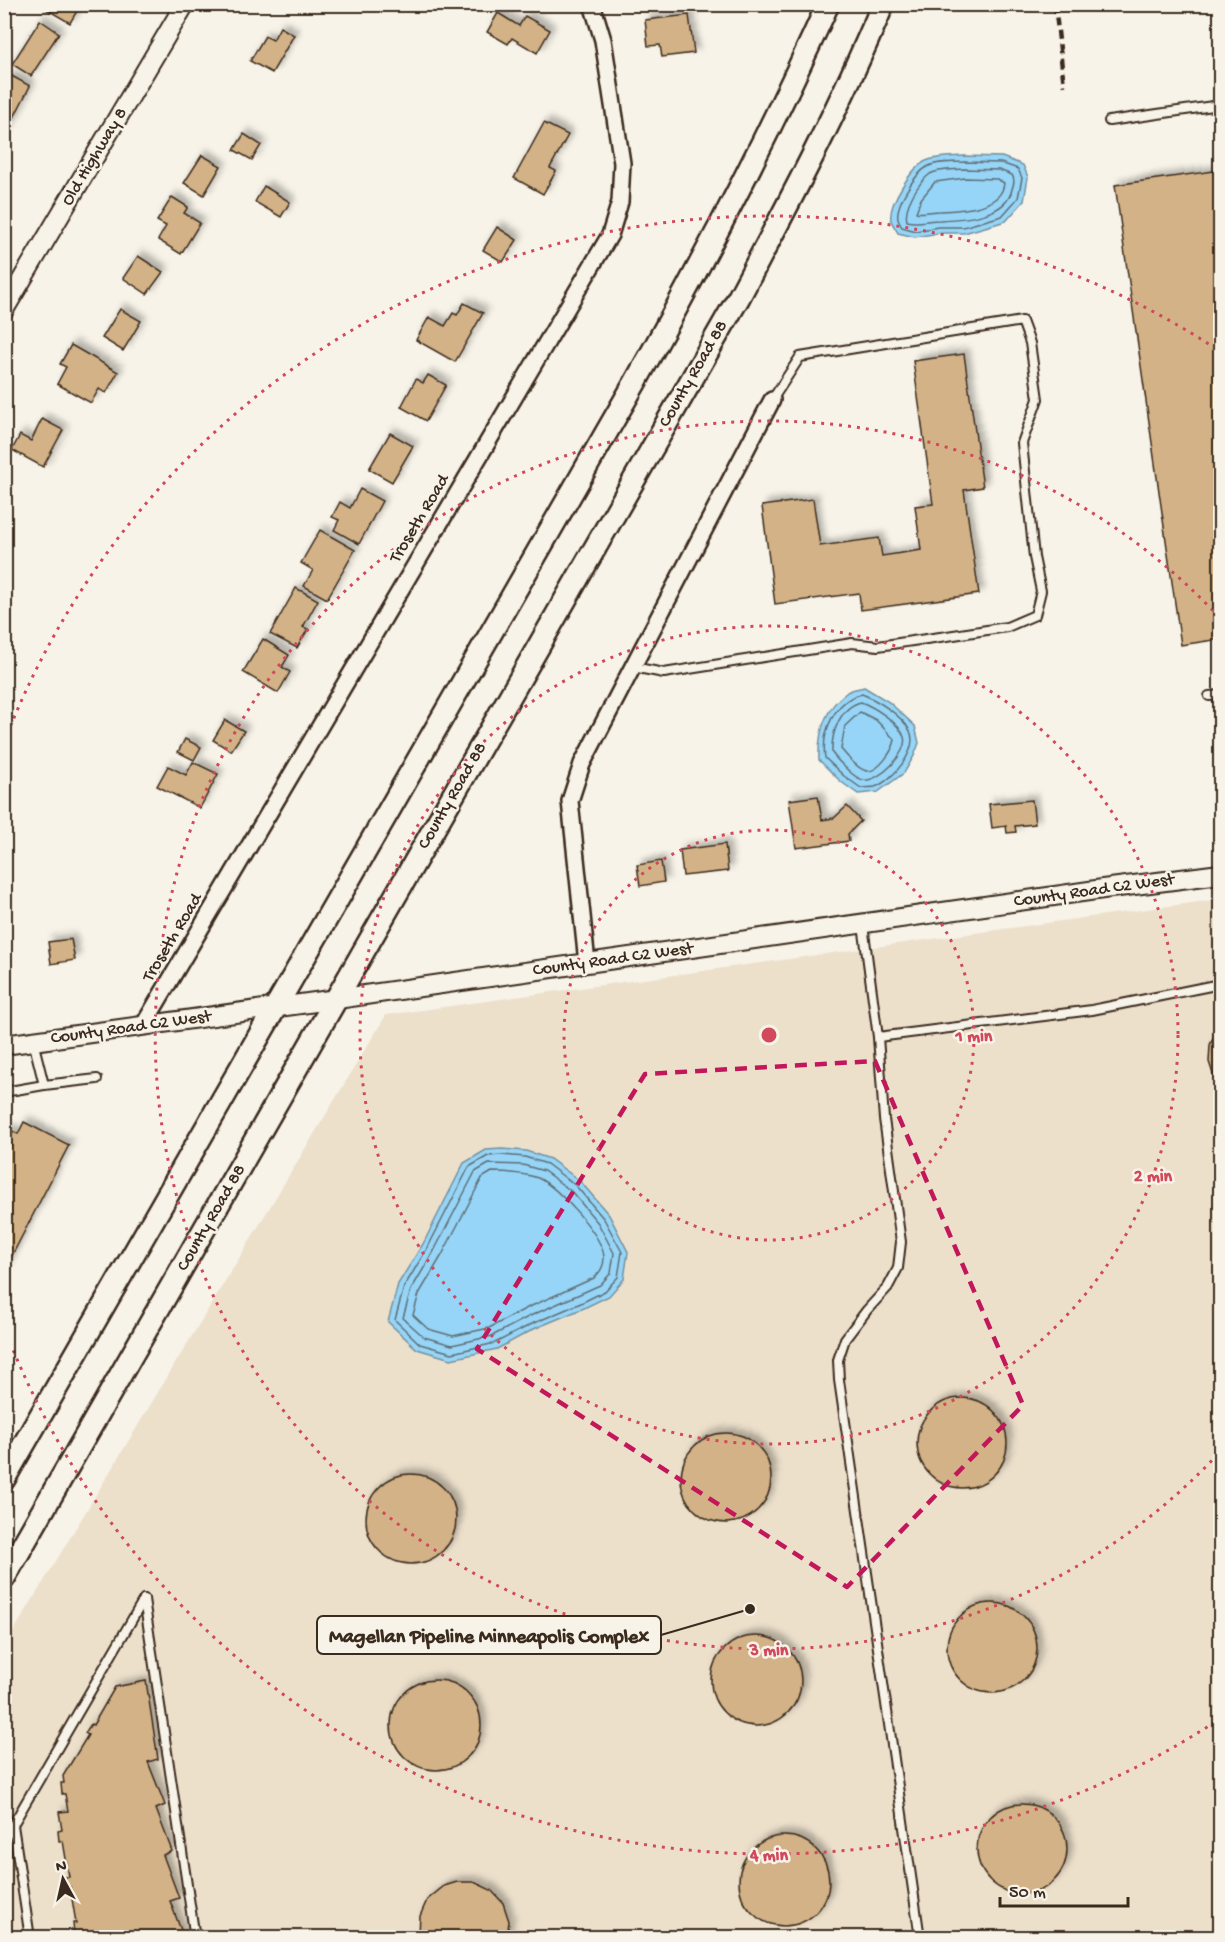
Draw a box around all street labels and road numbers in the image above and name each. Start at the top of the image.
street label: Old Highway 8 [58,104,133,210]
street label: County Road 88 [655,317,733,431]
street label: Troseth Road [385,470,455,568]
street label: County Road 88 [414,739,492,853]
street label: County Road C2 West [1013,869,1177,913]
street label: Troseth Road [138,889,208,987]
street label: County Road C2 West [532,938,696,982]
street label: County Road C2 West [50,1006,214,1050]
street label: County Road 88 [173,1161,251,1275]

